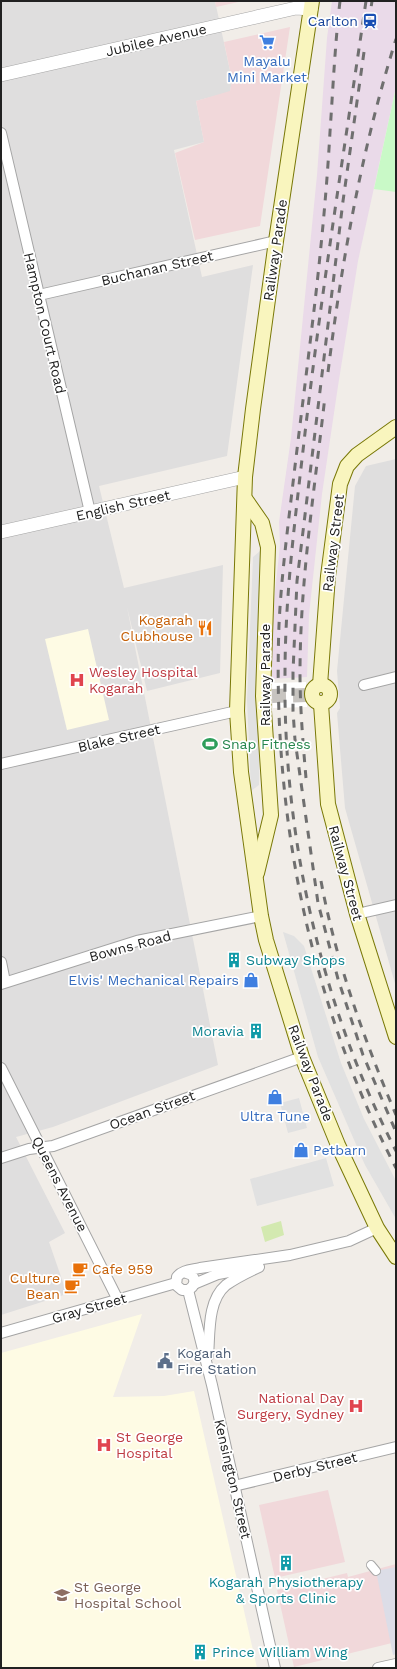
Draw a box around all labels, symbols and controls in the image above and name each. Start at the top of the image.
station icon: Carlton [361,12,379,30]
place label: Carlton [308,13,358,29]
street label: Jubilee Avenue [104,21,208,59]
supermarket icon: Mayalu Mini Market [258,33,276,51]
place label: Mayalu Mini Market [227,53,307,85]
street label: Railway Parade [260,198,290,302]
street label: Buchanan Street [99,247,215,289]
street label: Hampton Court Road [21,251,69,395]
street label: English Street [74,486,172,524]
street label: Railway Street [319,493,347,593]
place label: Kogarah Clubhouse [121,612,193,644]
restaurant icon: Kogarah Clubhouse [196,619,214,637]
street label: Railway Parade [257,624,273,726]
place label: Wesley Hospital Kogarah [89,664,198,696]
hospital icon: Wesley Hospital Kogarah [68,671,86,689]
street label: Blake Street [76,721,162,755]
sports icon: Snap Fitness [201,735,219,753]
place label: Snap Fitness [222,736,311,752]
street label: Railway Street [326,824,366,922]
street label: Bowns Road [87,927,173,965]
building icon: Subway Shops [225,951,243,969]
place label: Subway Shops [246,952,345,968]
shop icon: Elvis' Mechanical Repairs [242,971,260,989]
place label: Elvis' Mechanical Repairs [68,972,239,988]
building icon: Moravia [247,1022,265,1040]
street label: Railway Parade [285,1022,337,1124]
place label: Moravia [192,1023,244,1039]
street label: Ocean Street [107,1087,197,1133]
shop icon: Ultra Tune [266,1088,284,1106]
place label: Ultra Tune [240,1108,310,1124]
street label: Queens Avenue [29,1134,91,1234]
shop icon: Petbarn [292,1141,310,1159]
place label: Petbarn [313,1142,366,1158]
cafe icon: Cafe 959 [71,1260,89,1278]
place label: Cafe 959 [92,1261,153,1277]
place label: Culture Bean [10,1270,60,1302]
cafe icon: Culture Bean [63,1277,81,1295]
street label: Gray Street [50,1290,128,1326]
place label: Kogarah Fire Station [177,1345,257,1377]
public building icon: Kogarah Fire Station [156,1352,174,1370]
place label: National Day Surgery, Sydney [237,1390,345,1422]
hospital icon: National Day Surgery, Sydney [347,1397,365,1415]
street label: Kensington Street [211,1418,255,1541]
place label: St George Hospital [116,1429,183,1461]
hospital icon: St George Hospital [95,1436,113,1454]
street label: Derby Street [271,1449,359,1485]
building icon: Kogarah Physiotherapy & Sports Clinic [277,1554,295,1572]
place label: Kogarah Physiotherapy & Sports Clinic [209,1574,364,1606]
place label: St George Hospital School [74,1579,182,1611]
school or university icon: St George Hospital School [53,1586,71,1604]
building icon: Prince William Wing [191,1643,209,1661]
place label: Prince William Wing [212,1644,348,1660]

